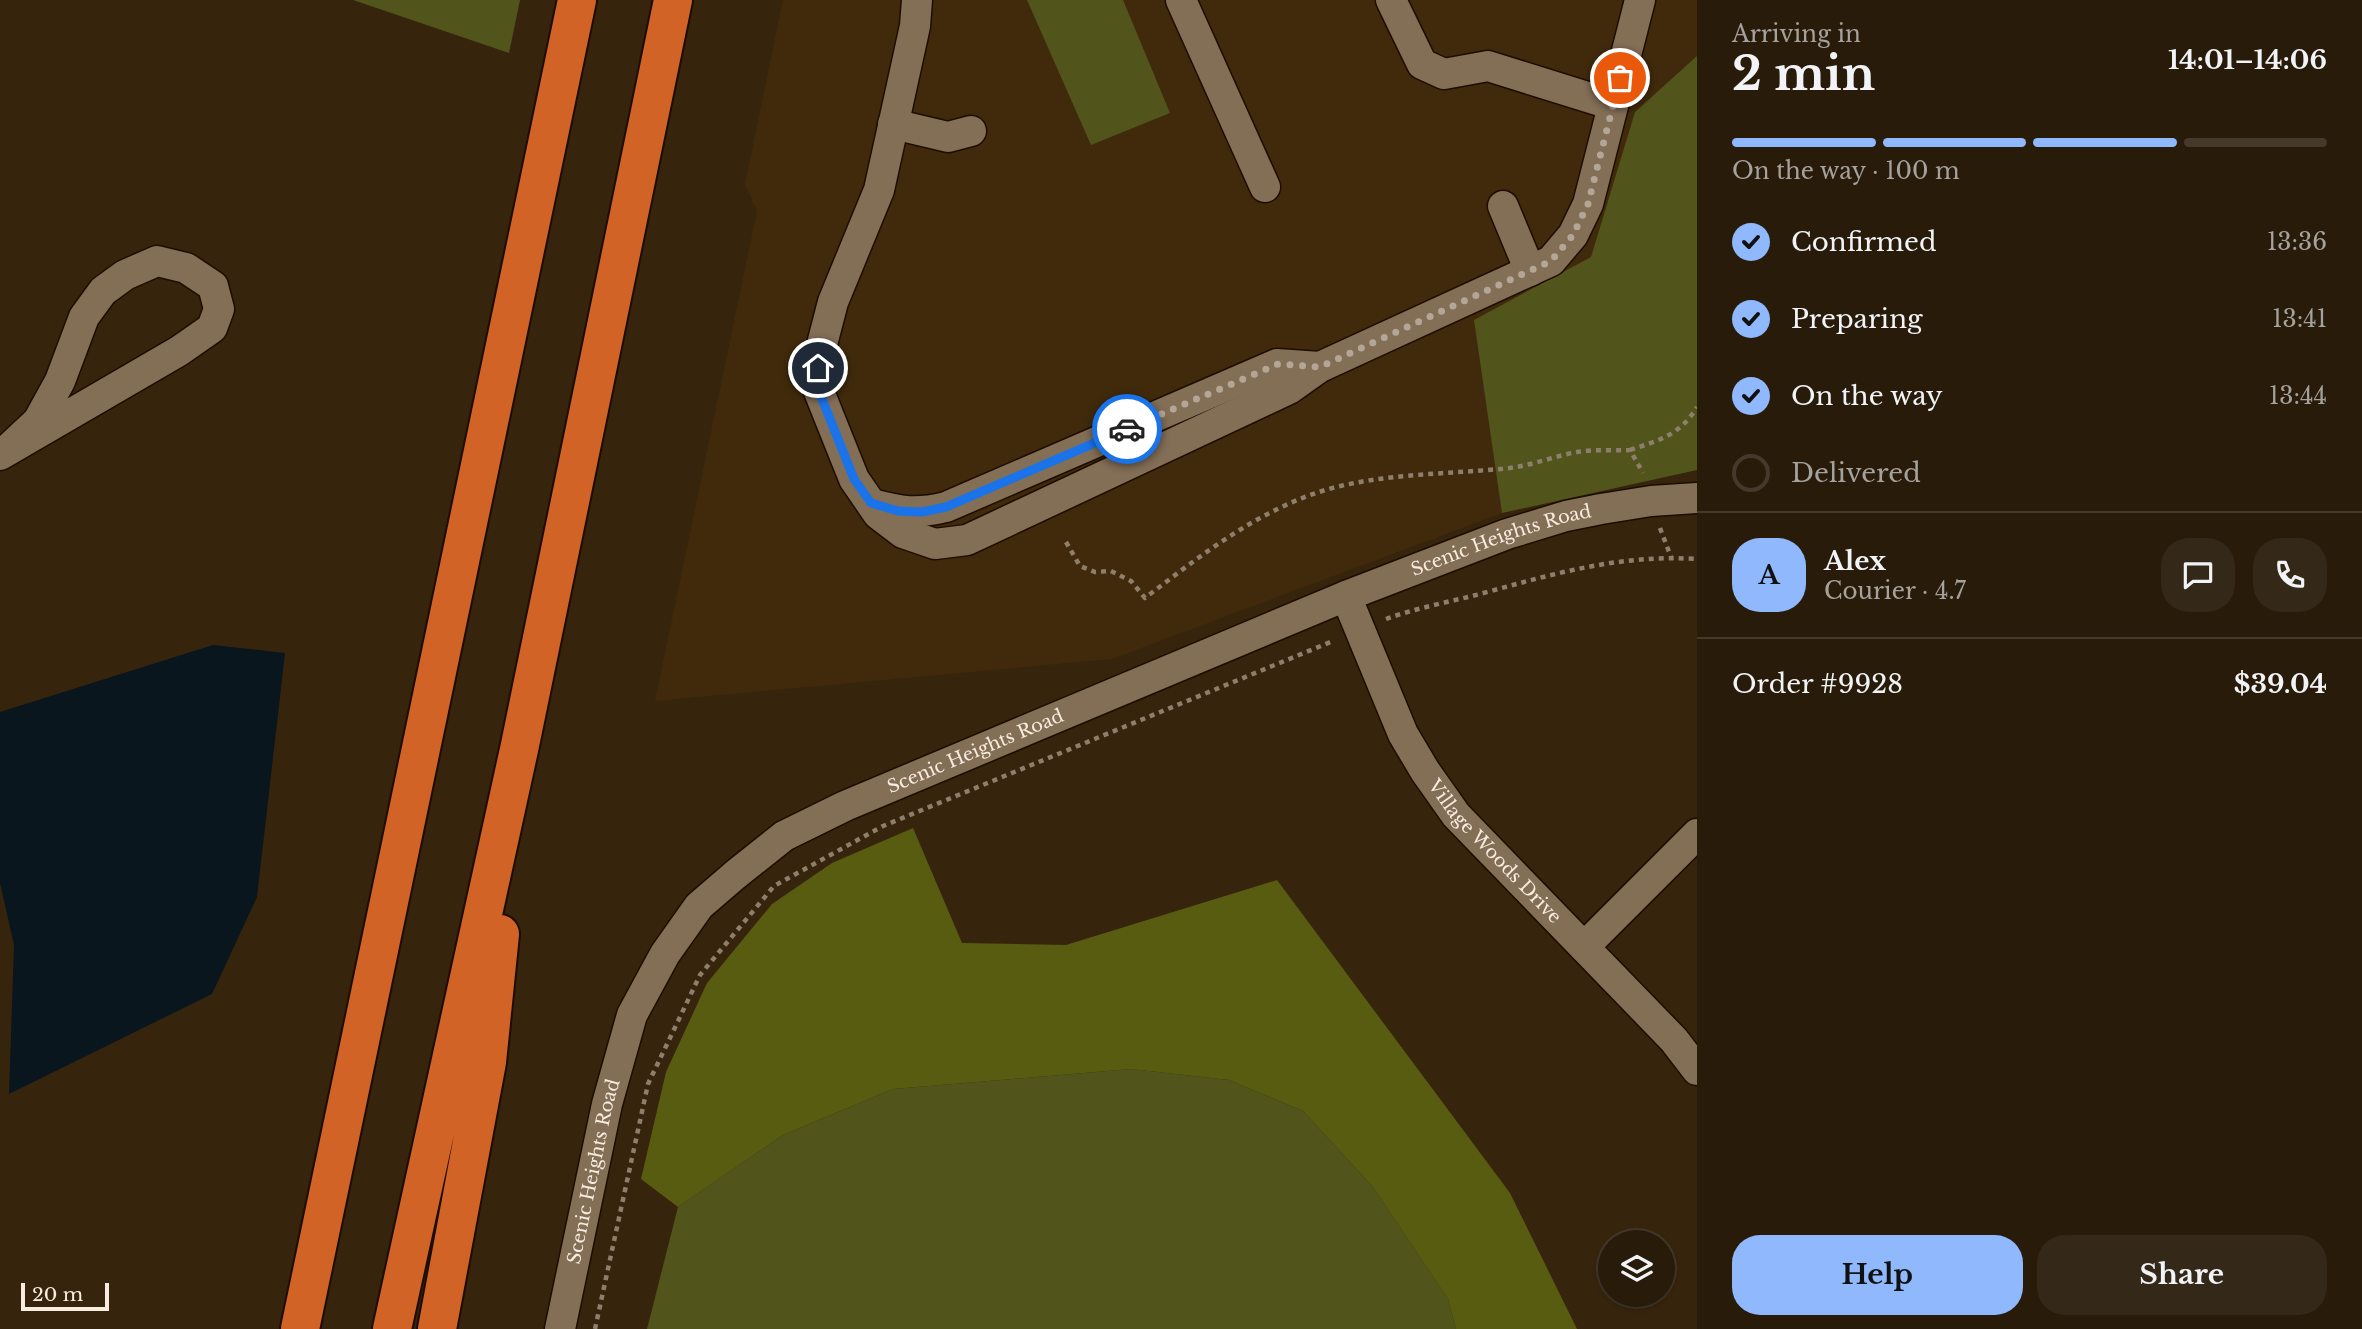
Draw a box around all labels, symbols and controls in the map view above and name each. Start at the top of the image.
text: Arriving in [1732,20,1861,48]
text: 14:01–14:06 [2168,44,2327,76]
text: 2 min [1732,45,1875,102]
pin [1590,48,1650,108]
icon: bag [1601,59,1639,97]
text: On the way · 100 m [1732,157,1960,185]
icon: check [1732,223,1770,261]
text: Confirmed [1791,226,1936,258]
text: 13:36 [2267,228,2327,256]
icon: check [1732,300,1770,338]
text: Preparing [1791,303,1923,335]
text: 13:41 [2272,305,2327,333]
pin [788,338,848,398]
icon: home [799,349,837,387]
icon: check [1732,377,1770,415]
text: On the way [1791,380,1943,412]
text: 13:44 [2269,382,2327,410]
courier [1092,394,1162,464]
icon: car [1108,410,1146,448]
text: Delivered [1791,457,1921,489]
street label: Scenic Heights Road [1408,500,1593,581]
button: chat [2161,538,2235,612]
button: phone [2253,538,2327,612]
text: Alex [1824,545,1886,577]
text: A [1758,559,1780,591]
text: Courier · 4.7 [1824,577,1966,605]
text: Order #9928 [1732,668,1903,700]
text: $39.04 [2234,668,2327,700]
street label: Scenic Heights Road [884,705,1067,798]
street label: Village Woods Drive [1423,774,1566,928]
street label: Scenic Heights Road [563,1076,625,1266]
map controls [1598,1230,1675,1307]
button: layers [1598,1230,1675,1307]
button: Help [1732,1235,2023,1315]
button: Share [2037,1235,2327,1315]
scale bar [21,1280,108,1312]
text: 20 m [32,1283,83,1306]

